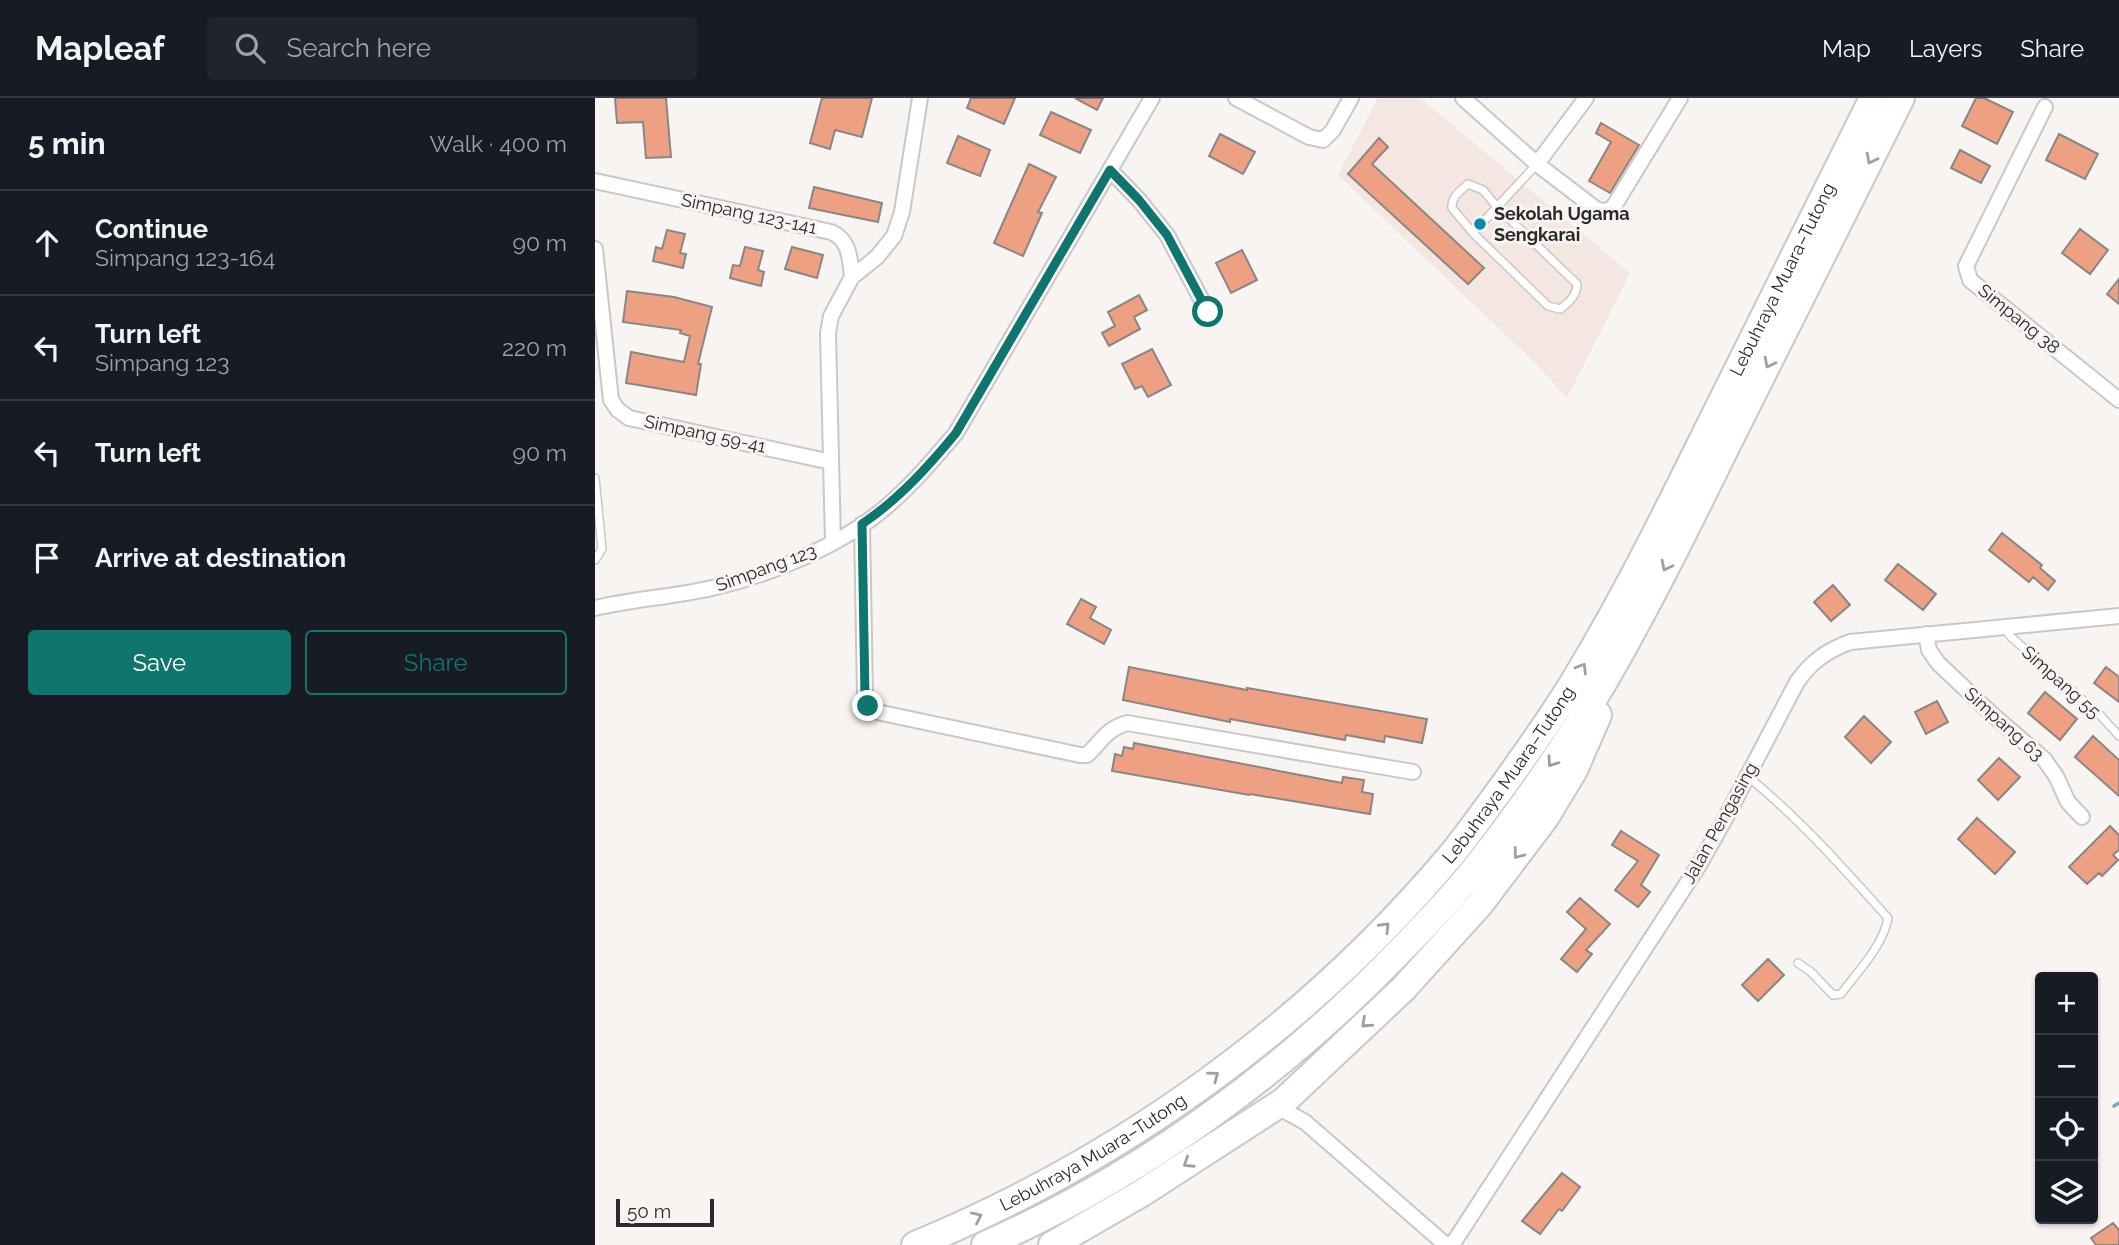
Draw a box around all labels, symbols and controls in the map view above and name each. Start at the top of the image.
search box [207,17,697,80]
text: Mapleaf [35,29,165,68]
icon: search [231,29,269,67]
text: Search here [287,33,431,63]
text: Map [1822,34,1871,63]
text: Layers [1909,34,1982,63]
text: Share [2020,34,2084,63]
text: 5 min [28,126,106,161]
text: Walk · 400 m [429,130,567,157]
one-way arrow [1865,152,1879,164]
street label: Lebuhraya Muara–Tutong [1725,179,1839,379]
street label: Simpang 123-141 [679,189,819,238]
place label: Sekolah Ugama Sengkarai [1494,203,1630,245]
text: Continue [95,214,208,244]
marker: Sekolah Ugama Sengkarai [1472,216,1488,232]
icon: ahead [28,224,66,262]
text: 90 m [512,229,567,256]
text: Simpang 123-164 [95,244,275,271]
street label: Simpang 38 [1974,279,2064,358]
route start [1192,296,1223,327]
text: Turn left [95,319,201,349]
icon: left [28,329,66,367]
text: 220 m [502,334,567,361]
text: Simpang 123 [95,349,229,376]
one-way arrow [1763,356,1777,368]
street label: Simpang 59-41 [642,410,768,457]
icon: left [28,434,66,472]
text: Turn left [95,438,201,468]
text: 90 m [512,439,567,466]
icon: arrive [28,539,66,577]
street label: Simpang 123 [713,540,819,595]
text: Arrive at destination [95,543,346,573]
one-way arrow [1661,559,1675,571]
button: Save [28,630,291,695]
button: Share [305,630,567,695]
street label: Simpang 55 [2018,641,2105,722]
one-way arrow [1573,663,1586,676]
street label: Lebuhraya Muara–Tutong [1438,682,1578,867]
street label: Simpang 63 [1961,683,2048,765]
route end [852,690,883,721]
one-way arrow [1548,754,1560,767]
street label: Jalan Pengasing [1678,758,1762,887]
one-way arrow [1513,846,1526,859]
one-way arrow [1377,922,1390,935]
map controls [2035,972,2098,1224]
button: + [2035,972,2098,1035]
one-way arrow [1361,1015,1374,1028]
button: − [2035,1035,2098,1098]
one-way arrow [1206,1072,1219,1085]
street label: Lebuhraya Muara–Tutong [996,1089,1190,1215]
button: locate [2035,1098,2098,1161]
one-way arrow [1183,1155,1196,1168]
button: layers [2035,1161,2098,1224]
scale bar [616,1196,714,1228]
text: 50 m [627,1200,671,1222]
one-way arrow [970,1211,982,1225]

